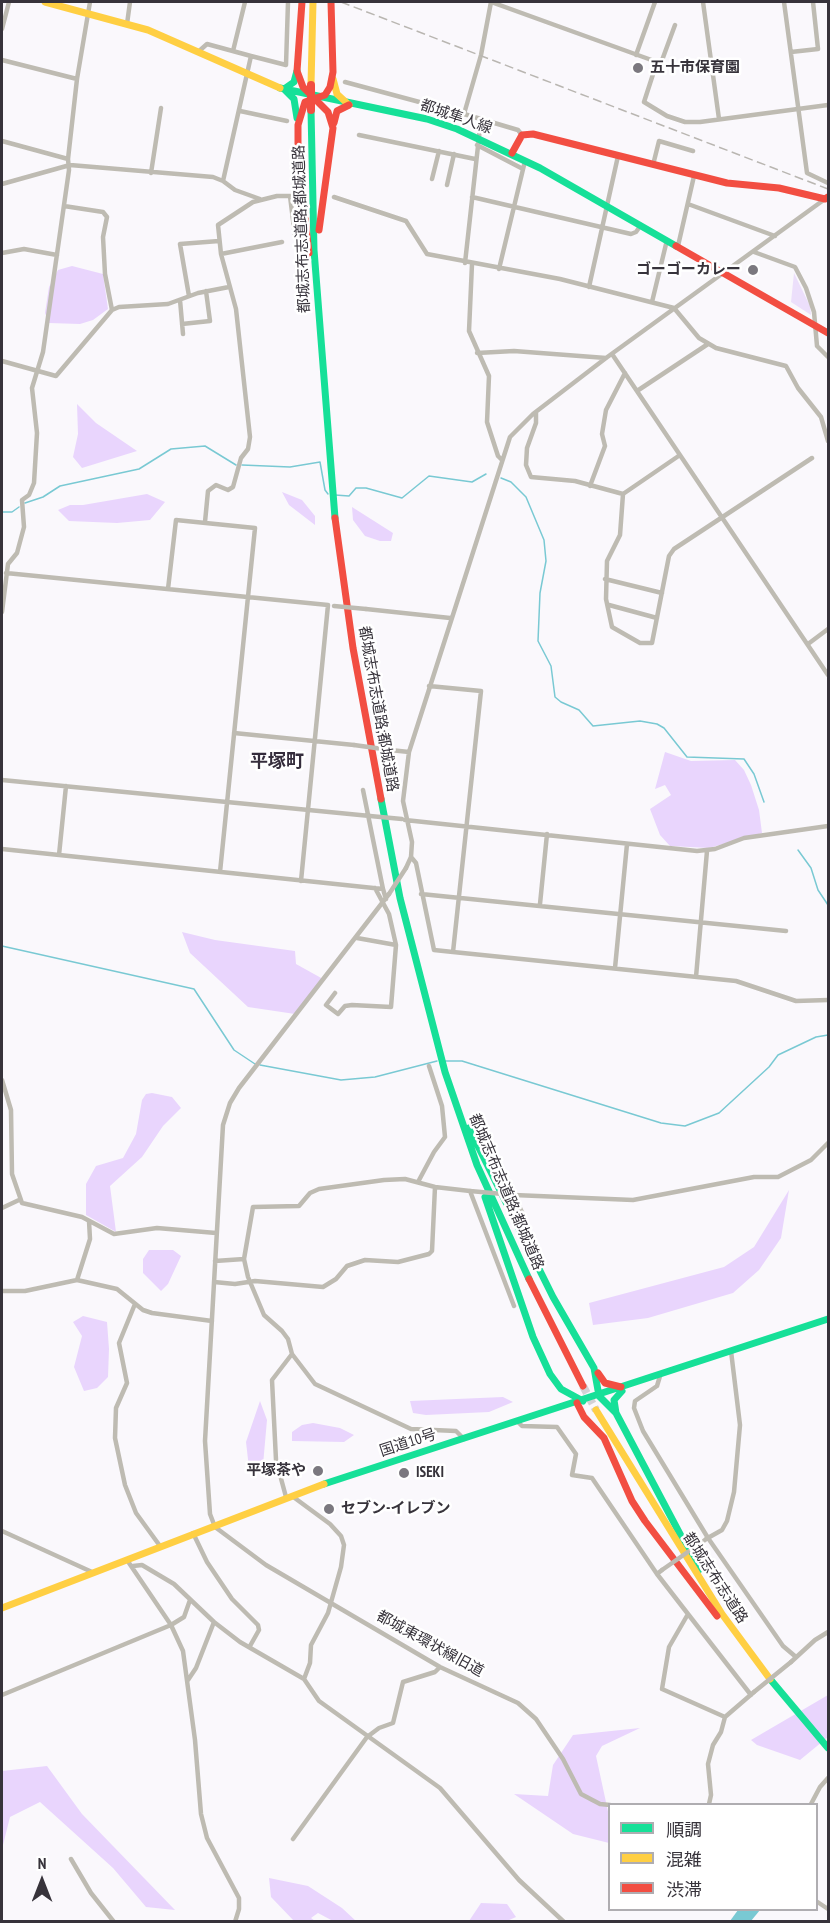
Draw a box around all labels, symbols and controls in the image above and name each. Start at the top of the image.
place label: 五十市保育園 [650,59,740,77]
marker: 五十市保育園 [631,61,645,75]
street label: 都城隼人線 [418,96,494,138]
street label: 都城志布志道路;都城道路 [290,145,314,313]
place label: ゴーゴーカレー [636,261,741,279]
marker: ゴーゴーカレー [746,263,760,277]
street label: 都城志布志道路;都城道路 [355,625,401,793]
district label: 平塚町 [250,751,304,773]
street label: 都城志布志道路;都城道路 [465,1111,547,1273]
street label: 国道10号 [377,1425,439,1461]
place label: 平塚茶や [246,1462,306,1480]
marker: 平塚茶や [311,1464,325,1478]
place label: ISEKI [416,1464,444,1482]
marker: ISEKI [397,1466,411,1480]
place label: セブン-イレブン [341,1500,450,1518]
marker: セブン-イレブン [322,1502,336,1516]
street label: 都城志布志道路 [679,1529,751,1627]
street label: 都城東環状線旧道 [373,1607,487,1681]
legend [608,1803,818,1911]
text: 順調 [666,1818,702,1841]
text: 混雑 [666,1848,702,1871]
north arrow [12,1851,72,1911]
text: N [38,1853,46,1873]
text: 渋滞 [666,1878,702,1901]

